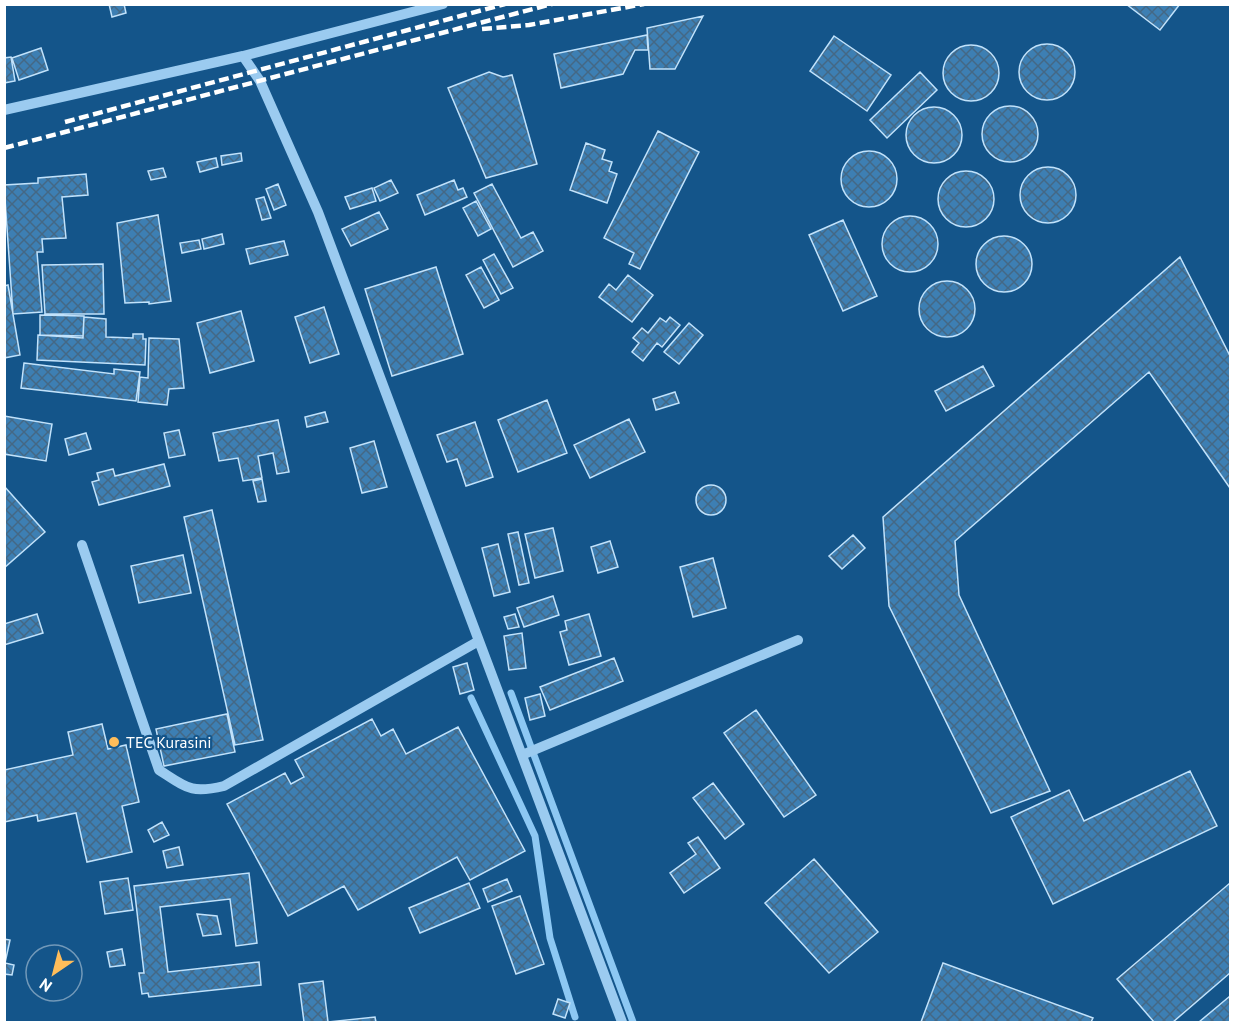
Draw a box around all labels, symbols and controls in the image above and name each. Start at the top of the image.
place label: TEC Kurasini [126,732,212,752]
marker: TEC Kurasini [107,735,121,749]
north arrow [24,943,84,1003]
text: N [35,974,55,996]

